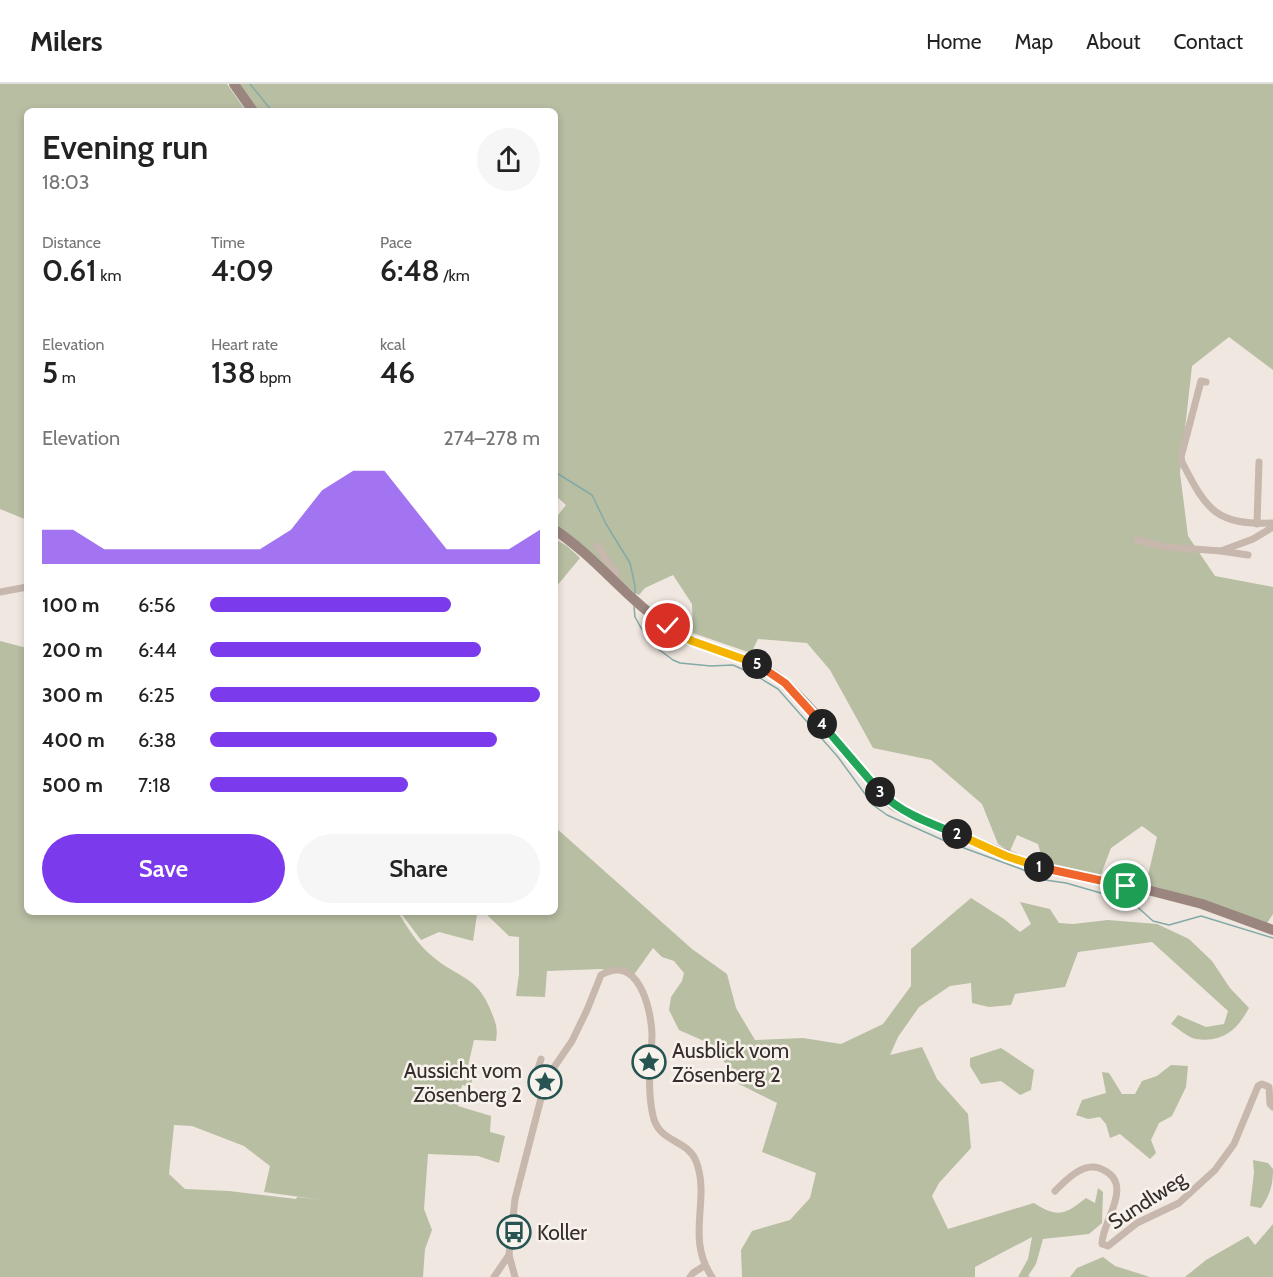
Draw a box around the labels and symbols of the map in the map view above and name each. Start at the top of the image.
pin [642,600,693,651]
pin: 5 [742,649,772,679]
pin: 4 [807,709,837,739]
pin: 3 [865,777,895,807]
pin: 2 [942,819,972,849]
pin: 1 [1024,852,1054,882]
pin [1100,860,1151,911]
place label: Ausblick vom Zösenberg 2 [672,1038,789,1087]
place icon: Ausblick vom Zösenberg 2 [631,1044,667,1080]
place label: Aussicht vom Zösenberg 2 [404,1058,522,1107]
place icon: Aussicht vom Zösenberg 2 [527,1064,563,1100]
street label: Sundlweg [1103,1165,1191,1234]
bus stop icon: Koller [496,1214,532,1250]
place label: Koller [537,1220,587,1245]

